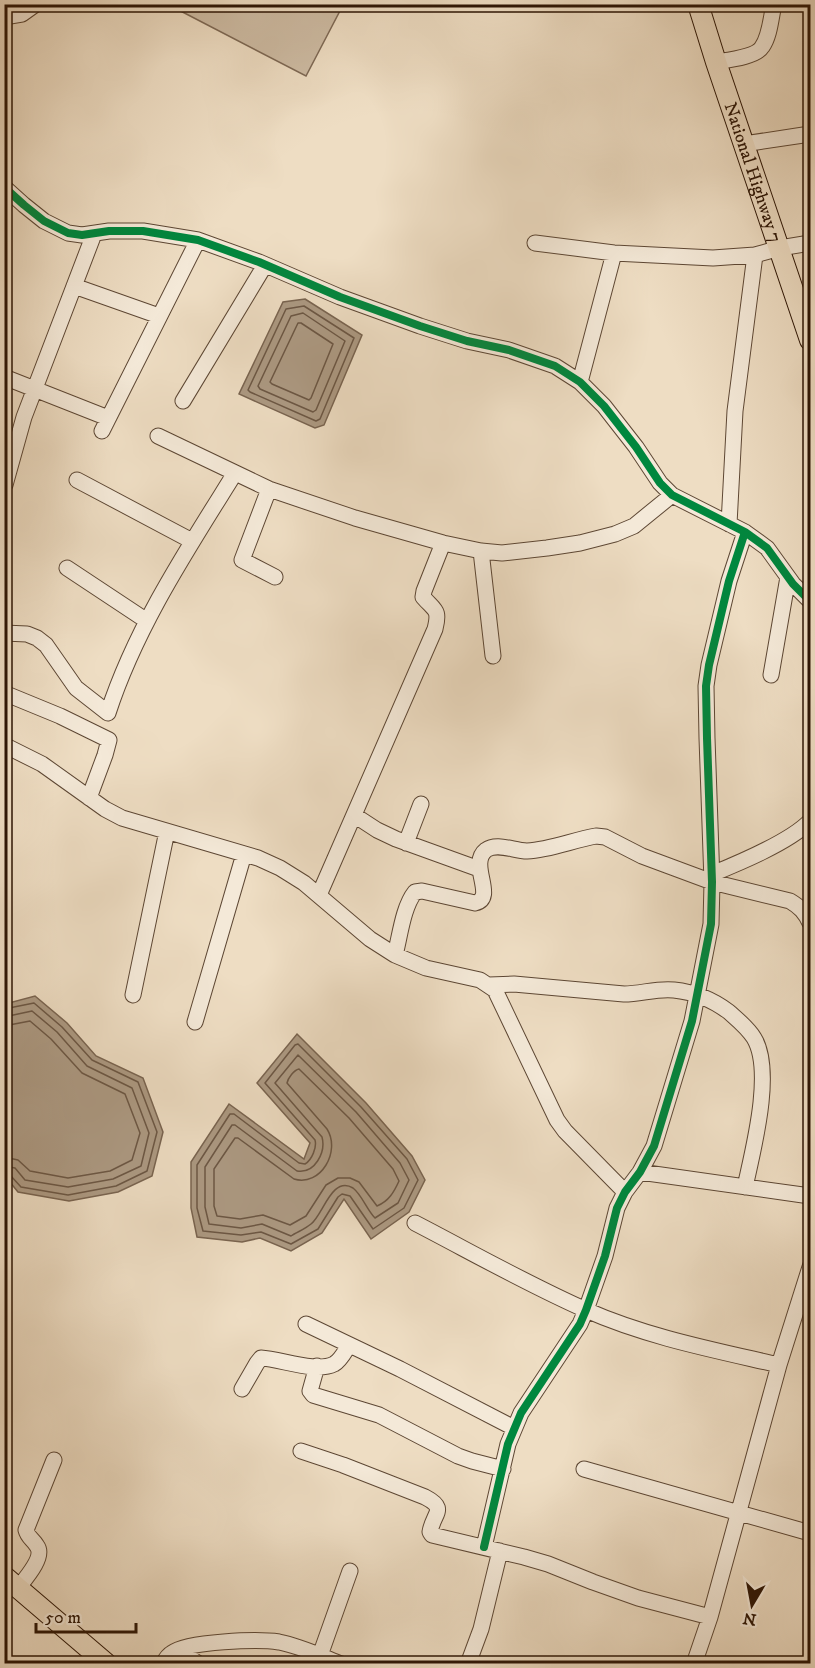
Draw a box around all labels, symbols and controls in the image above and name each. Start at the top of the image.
street label: National Highway 7 [718,100,786,245]
north arrow [722,1575,782,1635]
scale bar [36,1596,136,1634]
text: 50 m [45,1607,81,1629]
text: N [741,1608,758,1630]

